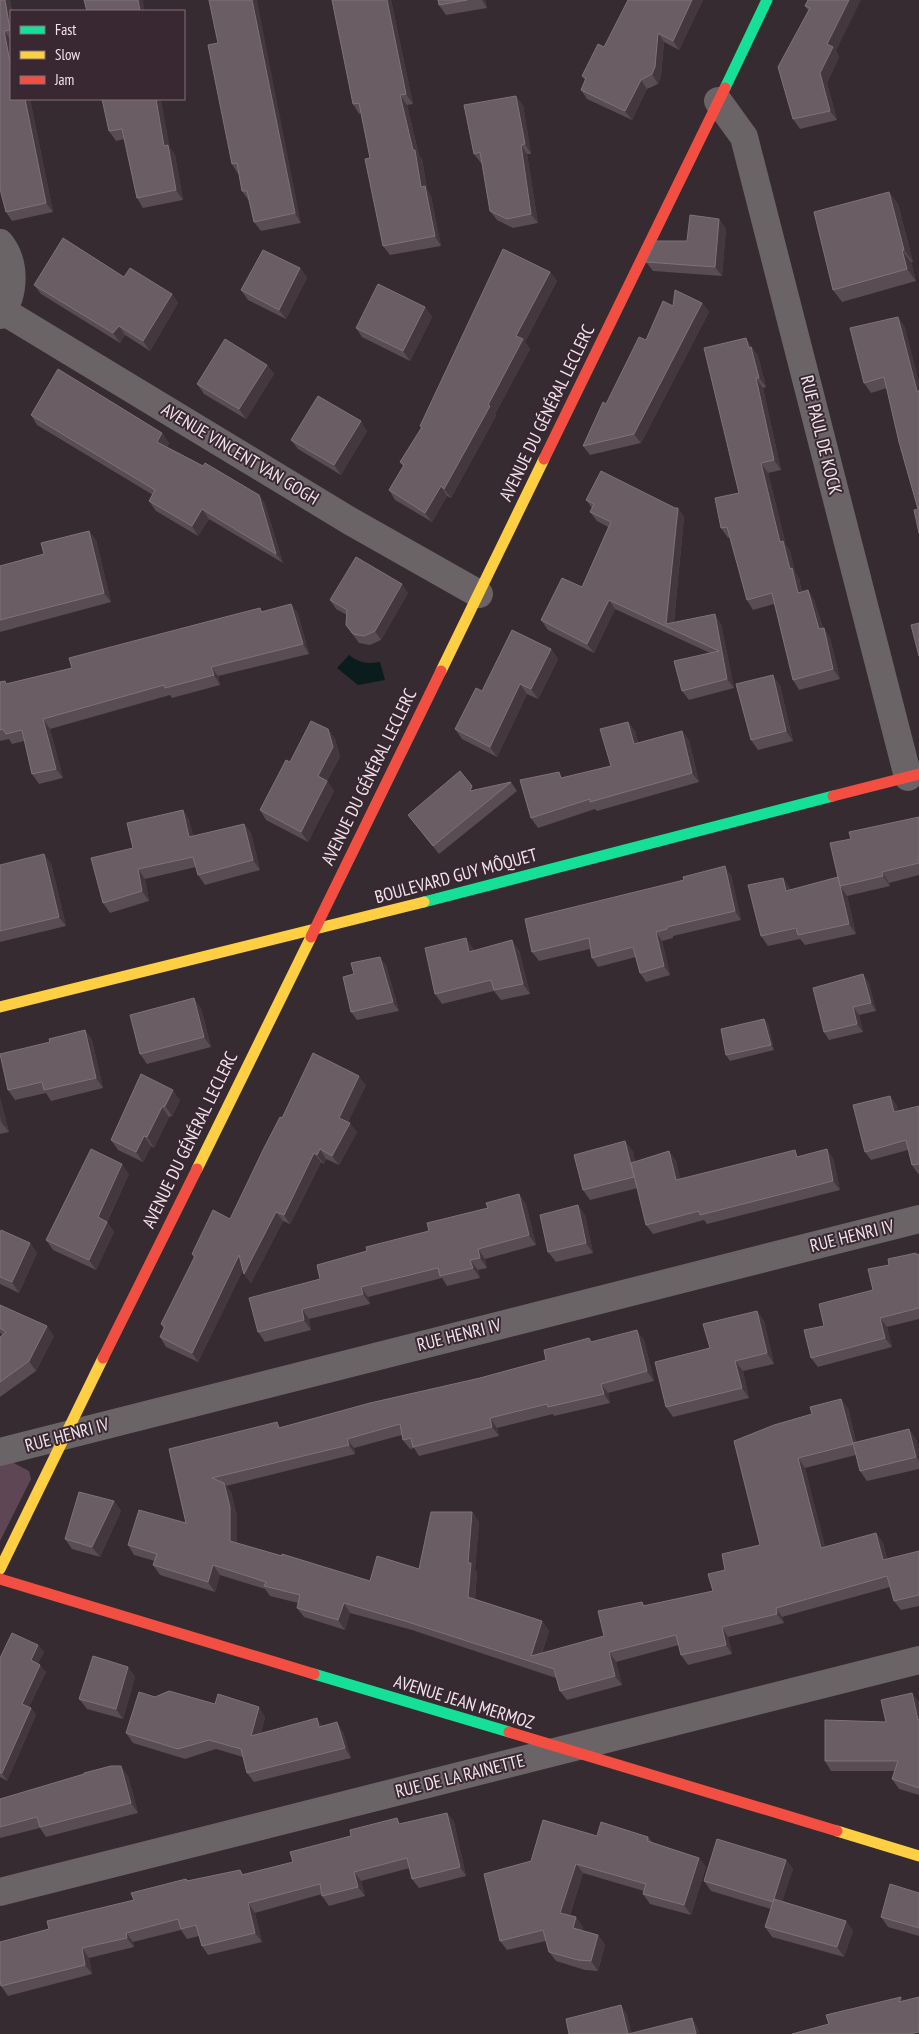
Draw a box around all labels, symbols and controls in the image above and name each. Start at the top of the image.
legend [10,10,185,100]
text: Fast [55,20,76,39]
text: Slow [55,45,80,64]
text: Jam [54,70,74,89]
street label: AVENUE DU GÉNÉRAL LECLERC [494,321,599,505]
street label: RUE PAUL DE KOCK [796,373,847,497]
street label: AVENUE VINCENT VAN GOGH [157,397,323,510]
street label: AVENUE DU GÉNÉRAL LECLERC [316,685,421,869]
street label: BOULEVARD GUY MÔQUET [372,843,540,908]
street label: AVENUE DU GÉNÉRAL LECLERC [137,1048,242,1232]
street label: RUE HENRI IV [807,1214,897,1257]
street label: RUE HENRI IV [414,1313,504,1356]
street label: RUE HENRI IV [22,1412,112,1457]
street label: AVENUE JEAN MERMOZ [391,1669,537,1734]
street label: RUE DE LA RAINETTE [393,1748,527,1803]

